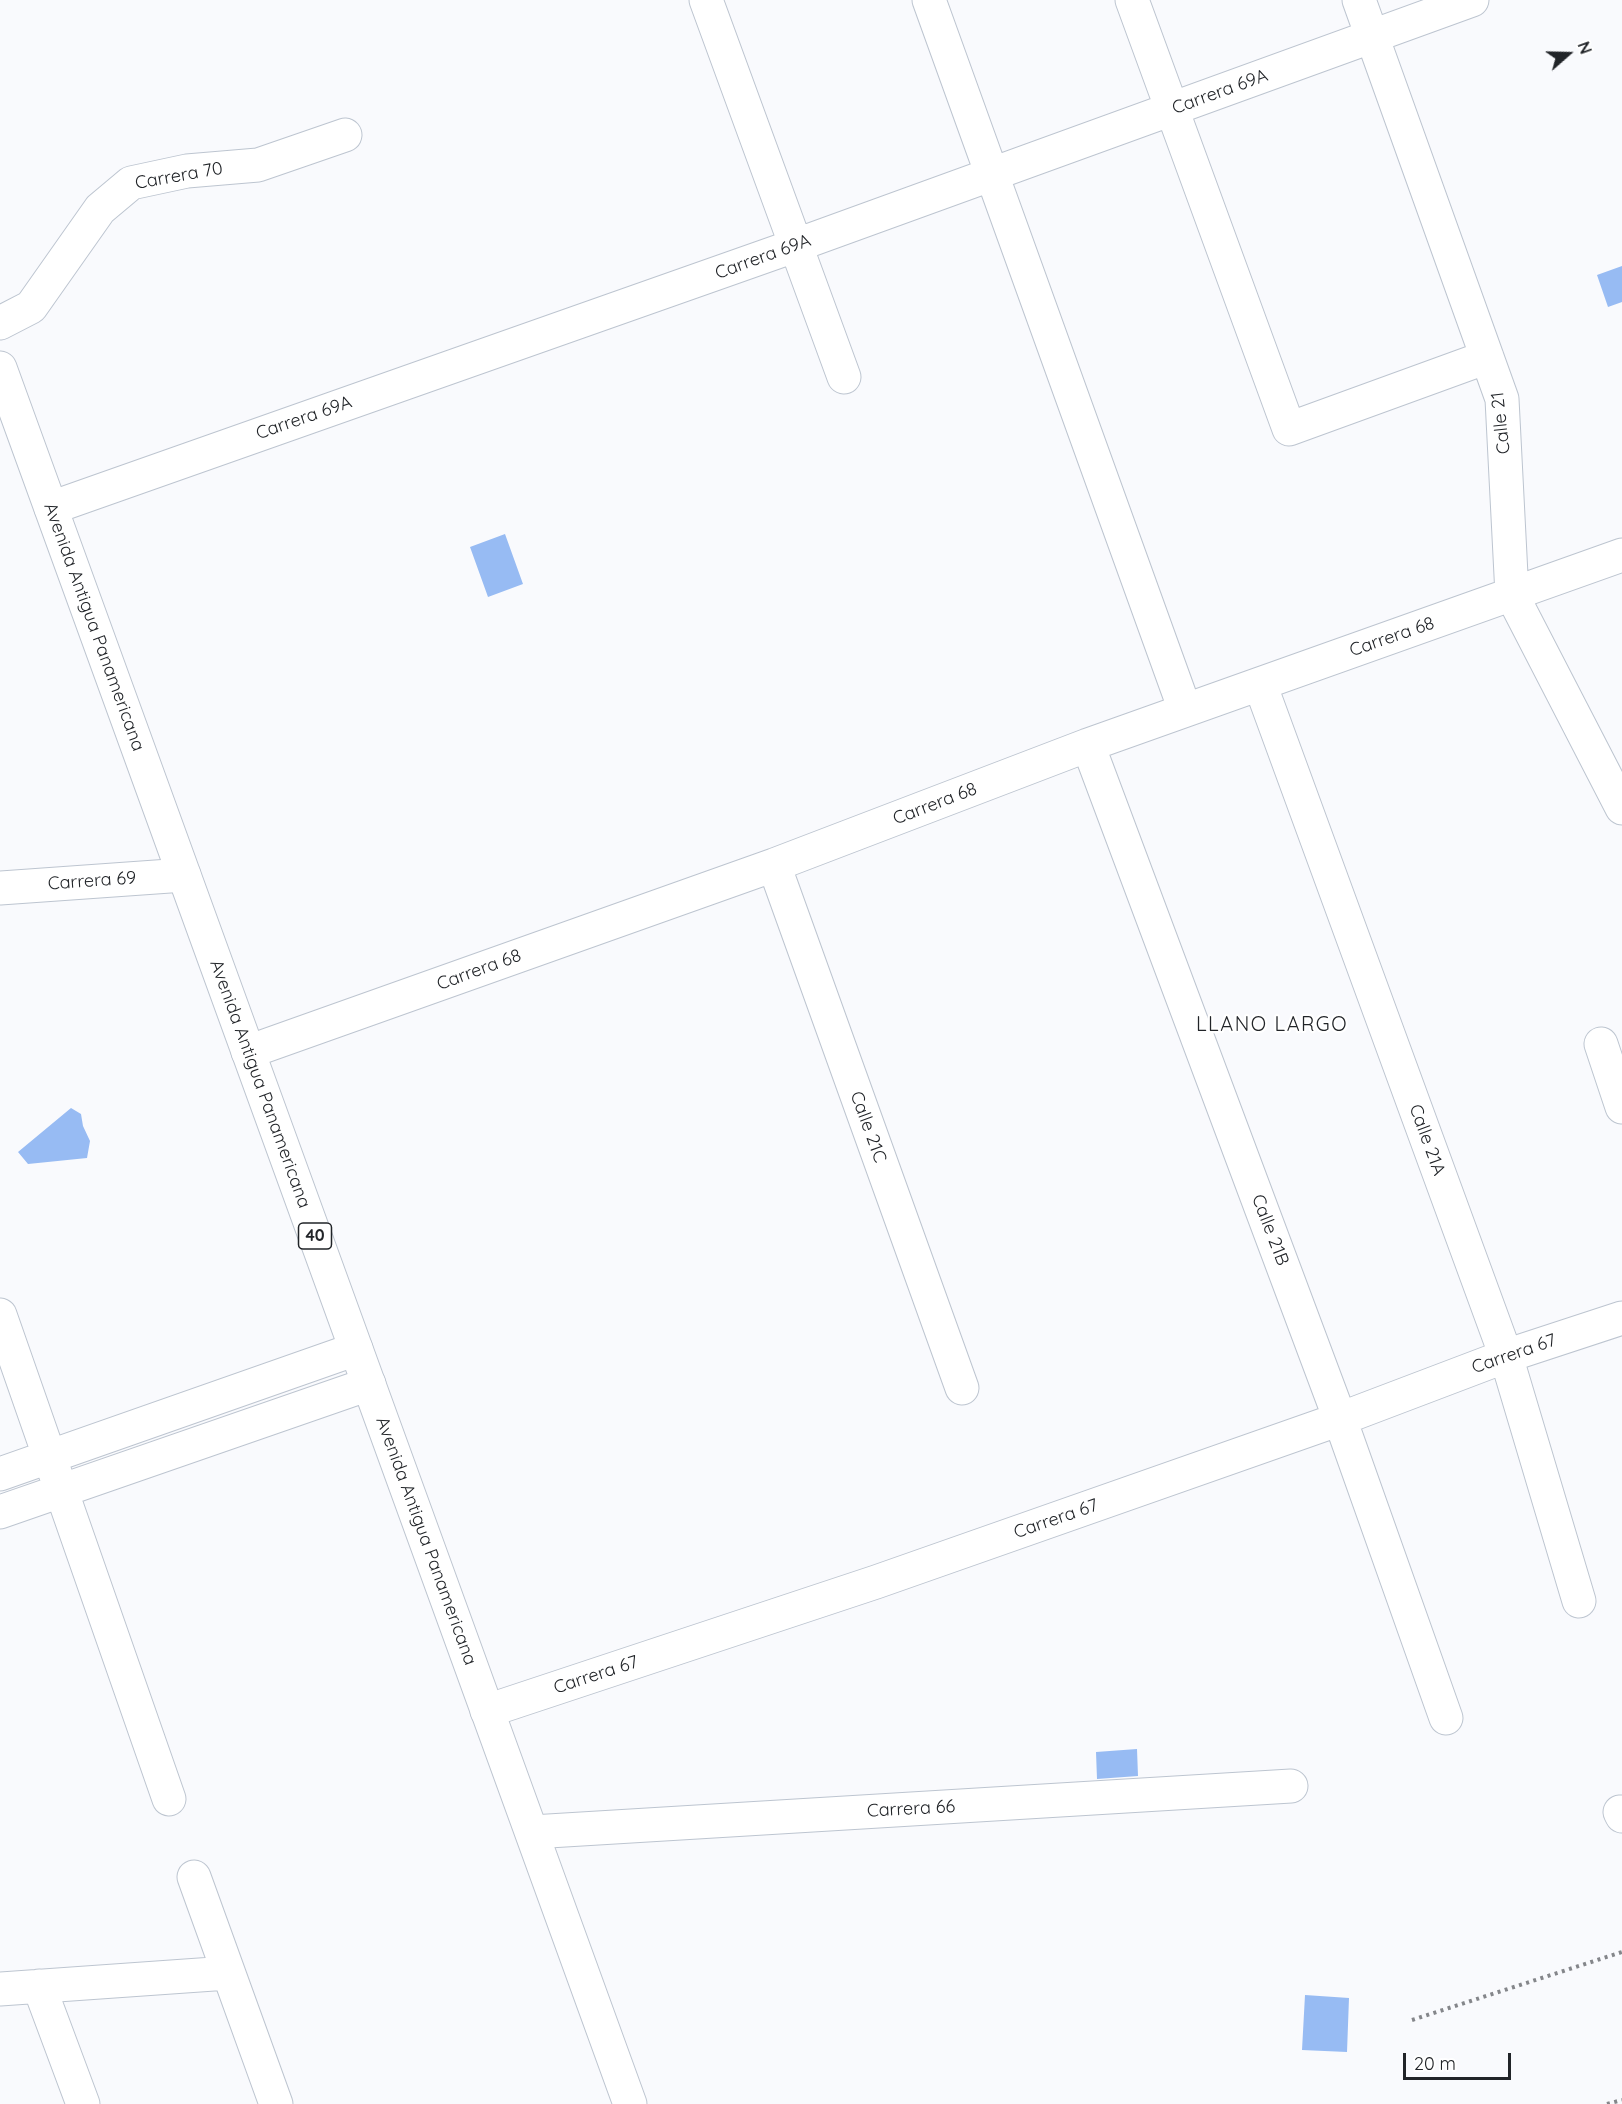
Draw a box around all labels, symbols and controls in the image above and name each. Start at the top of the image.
north arrow [1538,24,1598,84]
text: N [1574,39,1596,57]
street label: Carrera 69A [1169,65,1271,119]
street label: Carrera 70 [133,158,225,194]
street label: Carrera 69A [712,230,814,284]
street label: Carrera 69A [253,391,355,445]
street label: Calle 21 [1487,391,1515,455]
street label: Avenida Antigua Panamericana [39,500,149,754]
street label: Carrera 68 [1347,612,1437,662]
street label: Carrera 68 [890,778,980,830]
street label: Carrera 69 [47,867,137,895]
street label: Carrera 68 [434,945,524,995]
street label: Avenida Antigua Panamericana [205,957,315,1211]
district label: LLANO LARGO [1196,1013,1348,1037]
street label: Calle 21C [845,1088,891,1166]
street label: Calle 21A [1404,1101,1450,1179]
street label: Calle 21B [1247,1191,1293,1269]
road number: 40 [298,1223,332,1249]
street label: Carrera 67 [1469,1330,1559,1378]
street label: Avenida Antigua Panamericana [371,1414,481,1668]
street label: Carrera 67 [1011,1495,1101,1543]
street label: Carrera 67 [551,1651,641,1699]
street label: Carrera 66 [866,1796,956,1822]
scale bar [1406,2041,1514,2079]
text: 20 m [1414,2052,1456,2075]

